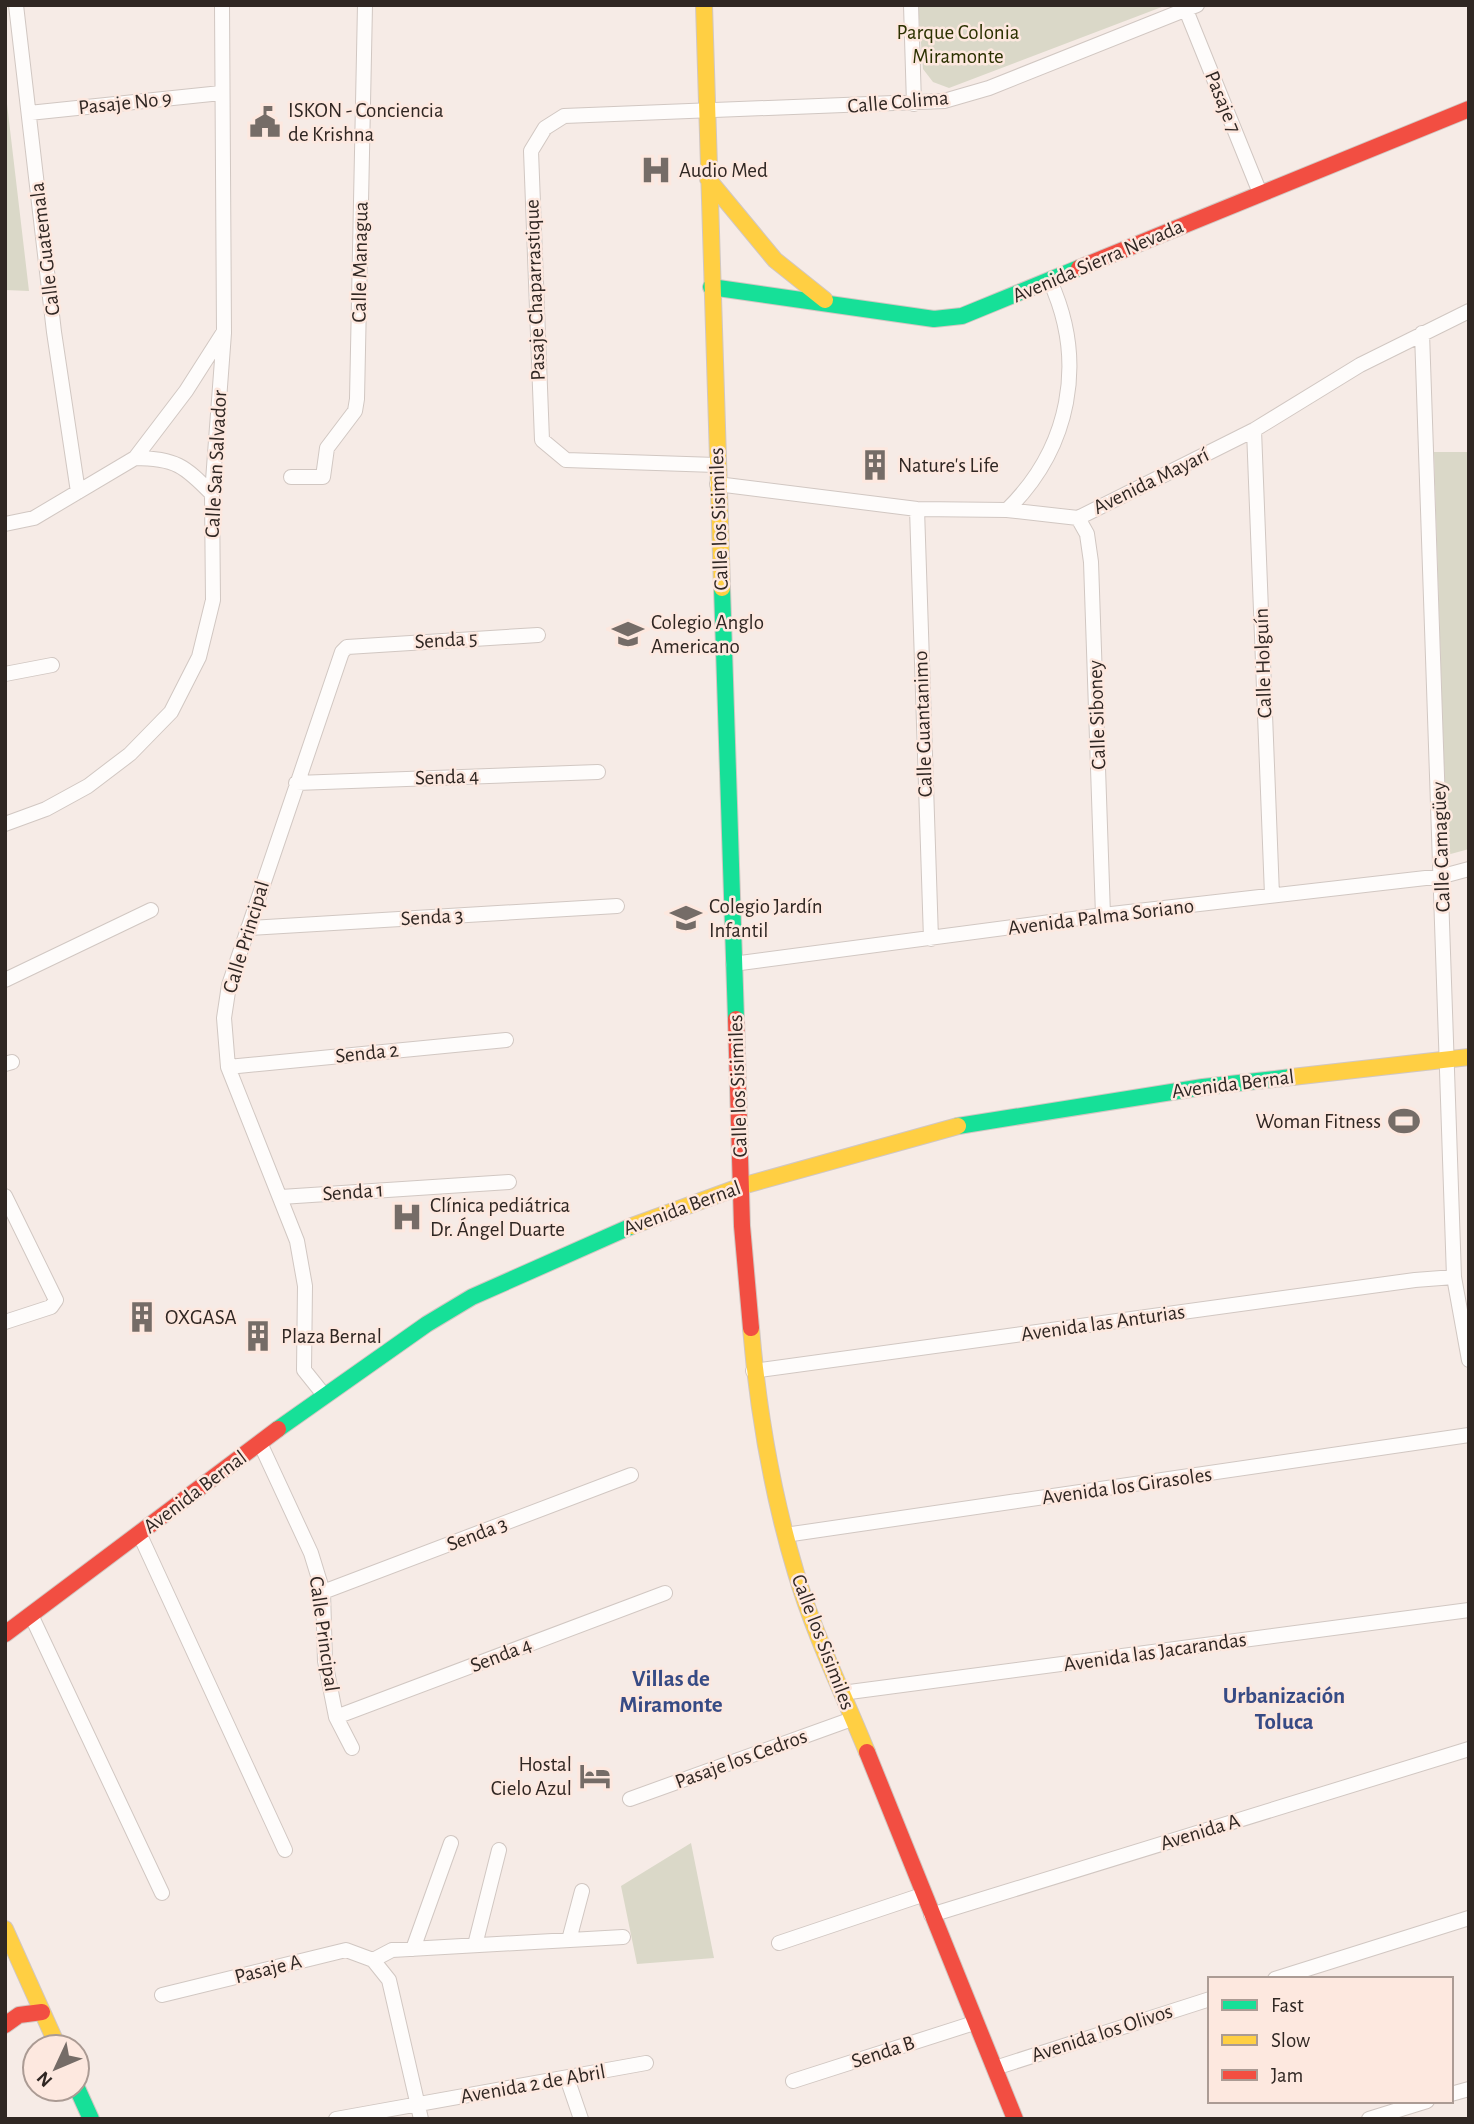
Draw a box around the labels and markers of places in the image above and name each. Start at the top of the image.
place label: ISKON - Conciencia de Krishna [288,100,444,145]
public building icon: ISKON - Conciencia de Krishna [248,105,282,139]
hospital icon: Audio Med [639,153,673,187]
place label: Audio Med [679,160,768,181]
building icon: Nature's Life [858,448,892,482]
place label: Nature's Life [898,455,999,476]
place label: Colegio Anglo Americano [651,612,764,657]
school or university icon: Colegio Anglo Americano [611,617,645,651]
place label: Colegio Jardín Infantil [709,896,823,941]
school or university icon: Colegio Jardín Infantil [669,901,703,935]
sports icon: Woman Fitness [1387,1104,1421,1138]
place label: Woman Fitness [1256,1111,1381,1132]
place label: Clínica pediátrica Dr. Ángel Duarte [430,1195,571,1240]
hospital icon: Clínica pediátrica Dr. Ángel Duarte [390,1200,424,1234]
building icon: OXGASA [125,1300,159,1334]
place label: OXGASA [165,1307,237,1328]
building icon: Plaza Bernal [241,1319,275,1353]
place label: Plaza Bernal [281,1326,382,1347]
place label: Hostal Cielo Azul [491,1754,572,1799]
hotel icon: Hostal Cielo Azul [578,1759,612,1793]

